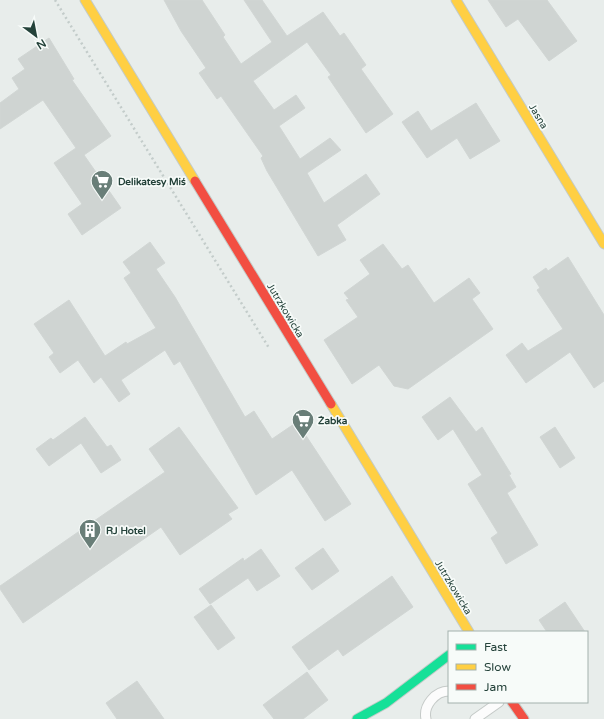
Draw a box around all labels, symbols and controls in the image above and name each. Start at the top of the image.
north arrow [16,16,56,56]
text: N [34,36,48,52]
street label: Jasna [526,102,550,131]
supermarket icon: Delikatesy Miś [89,168,115,201]
place label: Delikatesy Miś [118,176,186,188]
street label: Jutrzkowicka [264,281,306,340]
supermarket icon: Żabka [290,407,316,440]
place label: Żabka [318,415,348,427]
building icon: RJ Hotel [77,517,103,550]
place label: RJ Hotel [106,525,146,537]
street label: Jutrzkowicka [432,558,474,617]
legend [448,631,588,703]
text: Fast [484,640,508,654]
text: Slow [484,660,511,674]
text: Jam [484,680,507,694]

